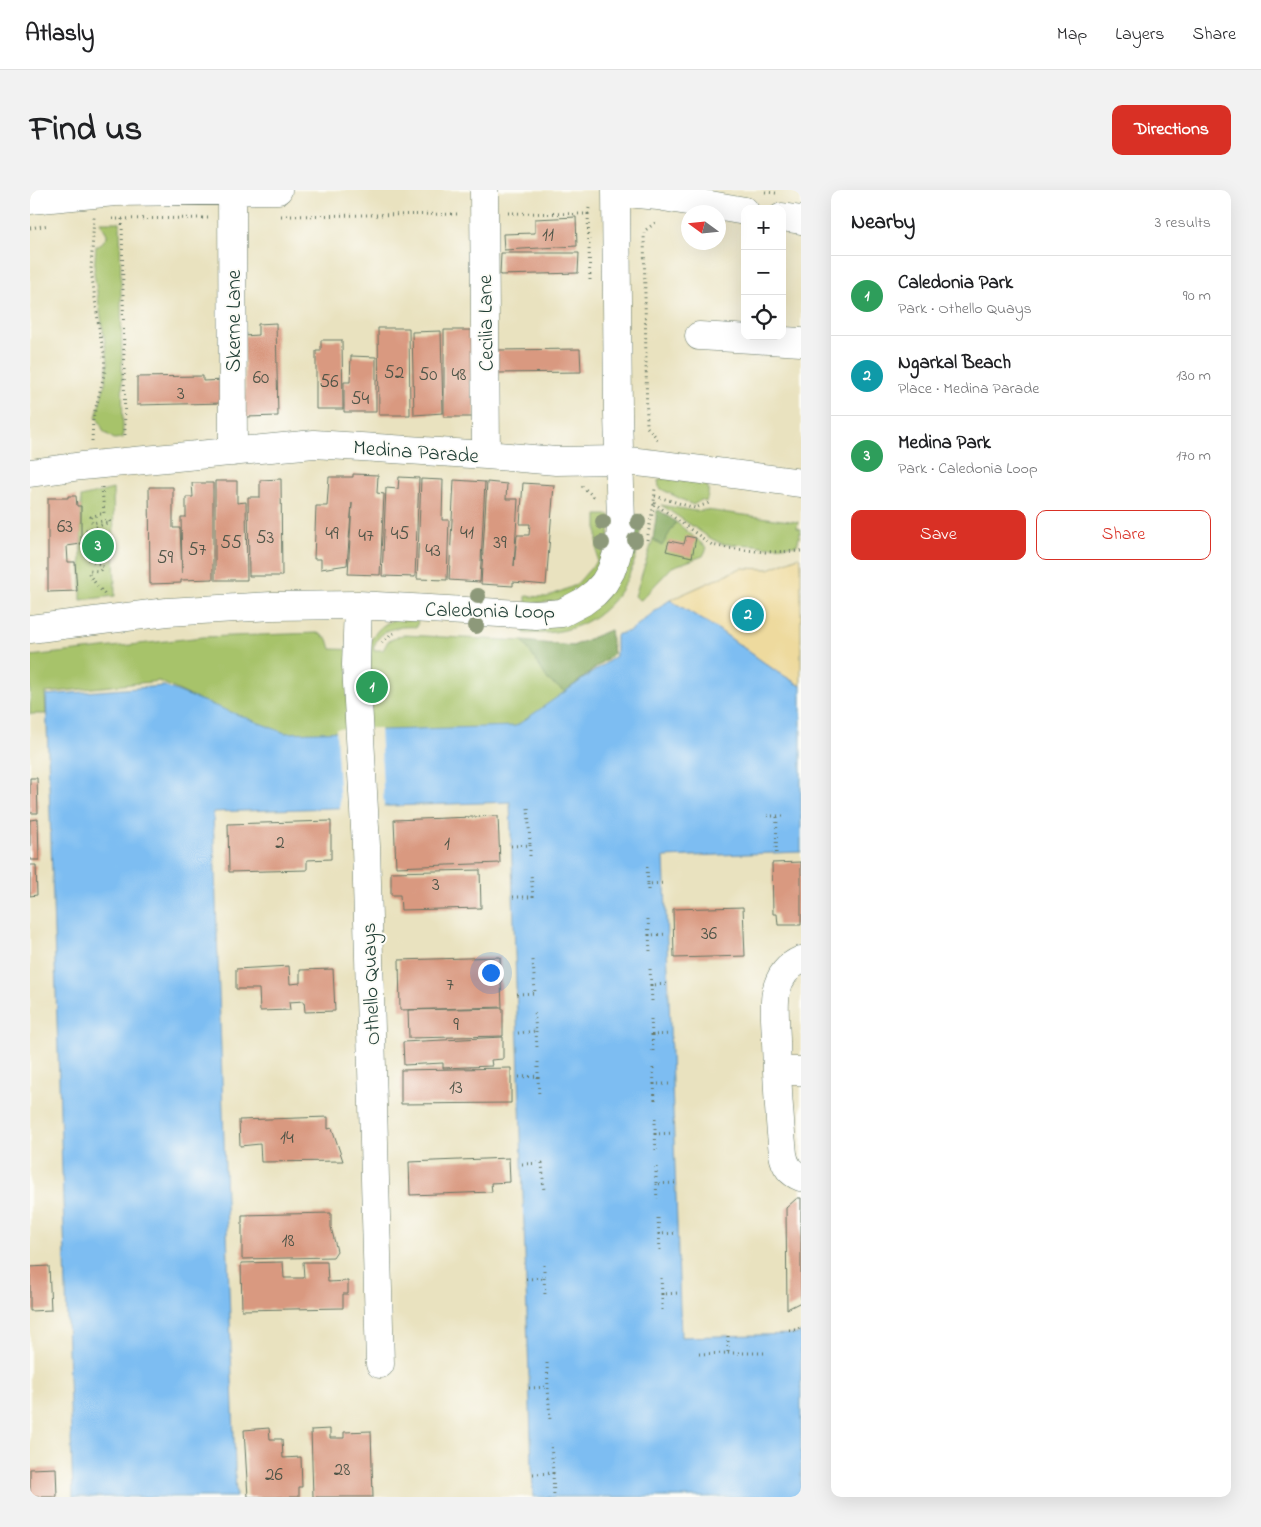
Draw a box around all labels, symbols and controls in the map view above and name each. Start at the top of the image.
text: Atlasly [25,17,94,52]
text: Map [1057,22,1087,48]
text: Layers [1115,22,1165,48]
text: Share [1193,22,1236,48]
text: Find us [30,105,142,156]
button: Directions [1112,105,1231,155]
north arrow [681,205,726,250]
map controls [741,205,786,340]
button: + [741,205,786,250]
text: Nearby [851,208,915,238]
text: 3 results [1155,211,1211,235]
house number: 11 [542,222,554,249]
button: − [741,250,786,295]
street label: Skerne Lane [220,269,250,372]
text: Caledonia Park [898,270,1013,297]
street label: Cecilia Lane [471,274,503,372]
text: 1 [864,284,870,308]
text: 90 m [1183,284,1211,308]
button: locate [741,295,786,340]
text: Park · Othello Quays [898,297,1032,321]
text: Ngarkal Beach [898,350,1011,377]
house number: 52 [384,360,404,387]
house number: 50 [418,362,438,389]
house number: 48 [452,362,466,389]
text: 2 [863,364,871,388]
text: 130 m [1176,364,1211,388]
house number: 60 [253,365,269,392]
house number: 56 [319,369,339,396]
text: Place · Medina Parade [898,377,1039,401]
house number: 3 [177,381,185,408]
house number: 54 [351,386,370,413]
text: Medina Park [898,430,991,457]
street label: Medina Parade [352,434,480,472]
text: 3 [864,444,870,468]
text: 170 m [1176,444,1211,468]
text: Park · Caledonia Loop [898,457,1038,481]
button: Save [851,510,1026,560]
button: Share [1036,510,1211,560]
house number: 63 [57,514,73,541]
house number: 41 [460,520,474,547]
house number: 49 [325,521,339,548]
house number: 45 [391,521,409,548]
house number: 47 [358,523,374,550]
house number: 53 [256,525,275,552]
pin: 3 [82,527,114,565]
house number: 55 [220,530,242,557]
house number: 39 [493,530,507,557]
house number: 57 [188,537,207,564]
house number: 43 [425,538,441,565]
house number: 59 [157,545,174,572]
street label: Caledonia Loop [425,596,555,628]
pin: 2 [732,596,764,634]
pin: 1 [356,668,388,706]
house number: 2 [275,830,285,857]
house number: 1 [444,831,450,858]
house number: 3 [432,872,440,899]
house number: 36 [701,921,717,948]
street label: Othello Quays [355,922,391,1046]
your location [478,960,504,986]
house number: 7 [446,972,454,999]
house number: 9 [453,1012,459,1039]
house number: 13 [449,1075,463,1102]
house number: 14 [280,1125,294,1152]
house number: 18 [281,1228,295,1255]
house number: 28 [334,1457,350,1484]
house number: 26 [265,1462,283,1489]

